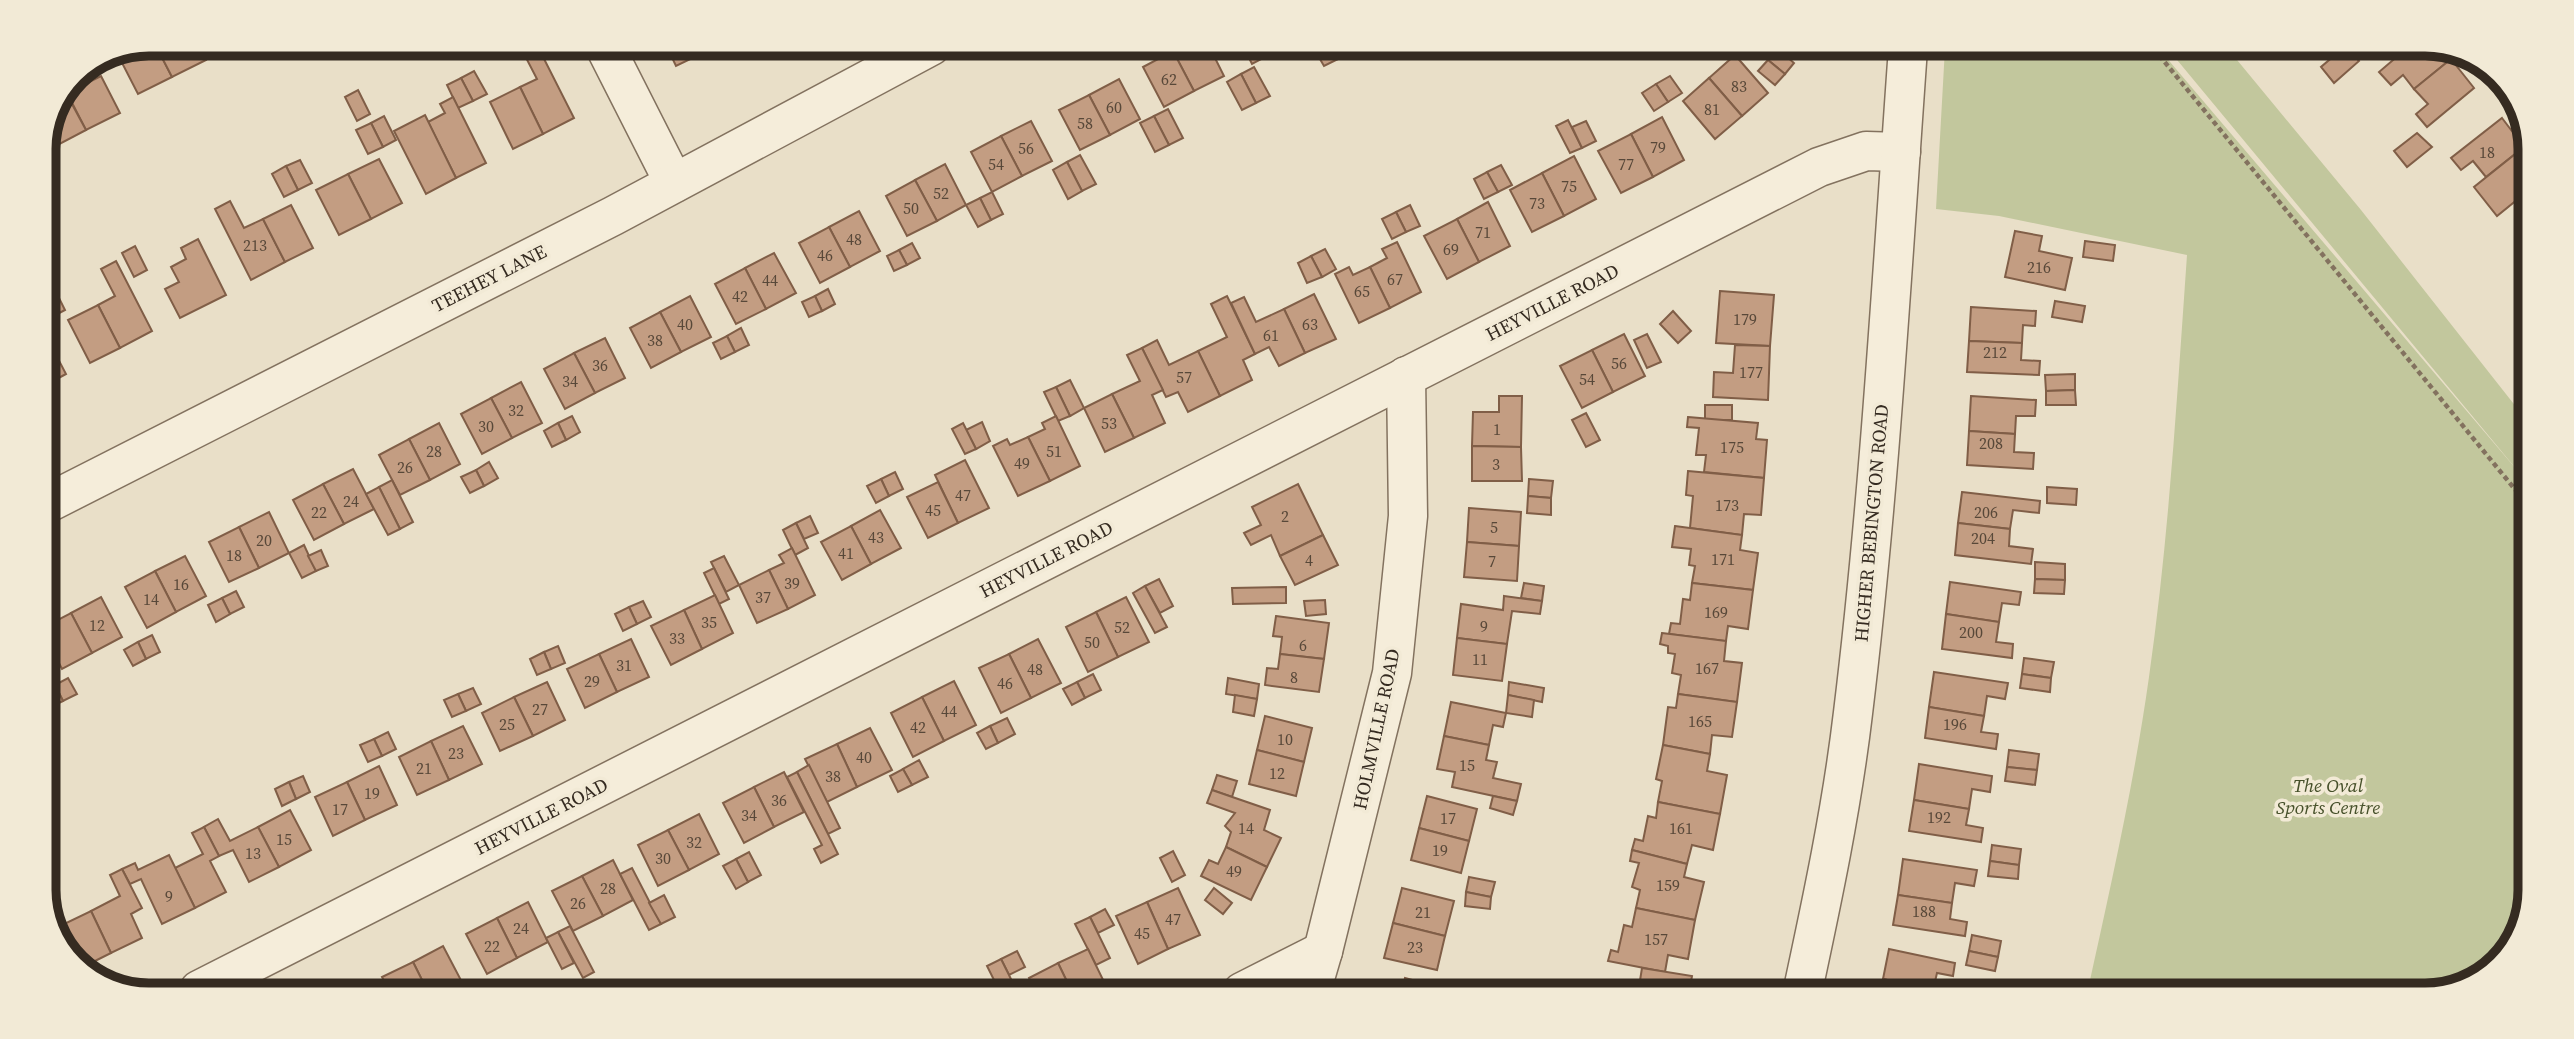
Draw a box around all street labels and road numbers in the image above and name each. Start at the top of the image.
street label: TEEHEY LANE [427,238,551,318]
street label: HEYVILLE ROAD [1481,257,1623,347]
street label: HIGHER BEBINGTON ROAD [1848,403,1894,643]
street label: HEYVILLE ROAD [975,514,1117,604]
street label: HOLMVILLE ROAD [1346,646,1406,812]
street label: HEYVILLE ROAD [470,771,612,861]

